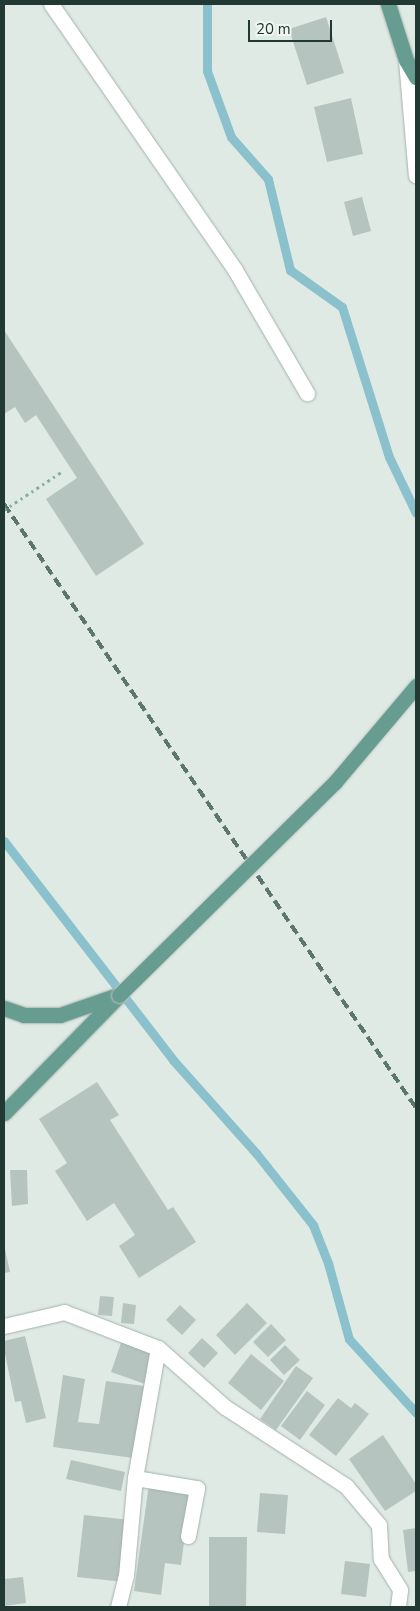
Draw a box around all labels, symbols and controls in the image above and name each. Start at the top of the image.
scale bar [250,10,334,42]
text: 20 m [256,19,291,39]

